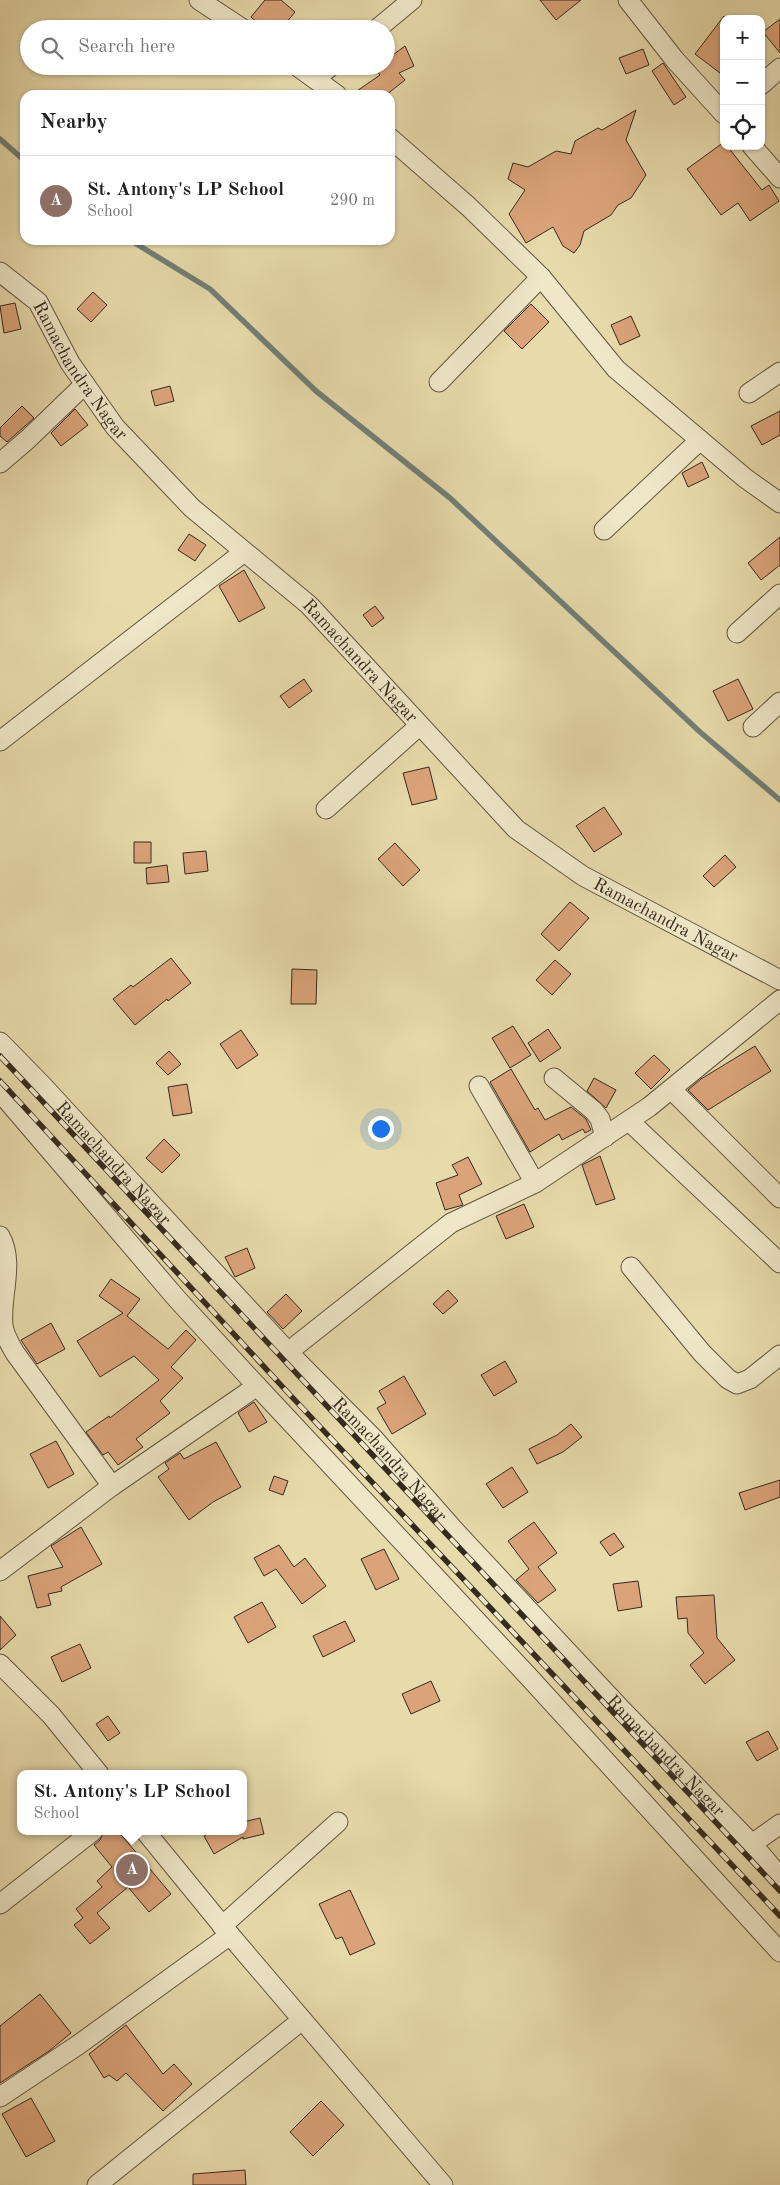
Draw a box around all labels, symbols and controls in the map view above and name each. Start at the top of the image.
map controls [720,15,765,150]
button: + [720,15,765,60]
search box [20,20,395,75]
icon: search [38,34,66,62]
text: Search here [78,38,175,57]
button: − [720,60,765,105]
button: locate [720,105,765,150]
text: Nearby [40,112,108,133]
text: St. Antony's LP School [87,181,284,200]
text: A [50,193,62,209]
text: 290 m [330,193,375,209]
text: School [87,204,133,220]
street label: Ramachandra Nagar [29,298,131,444]
street label: Ramachandra Nagar [298,596,421,727]
street label: Ramachandra Nagar [590,875,741,967]
street label: Ramachandra Nagar [52,1098,175,1229]
your location [368,1116,394,1142]
street label: Ramachandra Nagar [328,1394,450,1526]
street label: Ramachandra Nagar [603,1692,728,1820]
popup [17,1770,247,1835]
text: St. Antony's LP School [34,1783,231,1802]
text: School [34,1806,79,1822]
pin: A [116,1851,148,1889]

